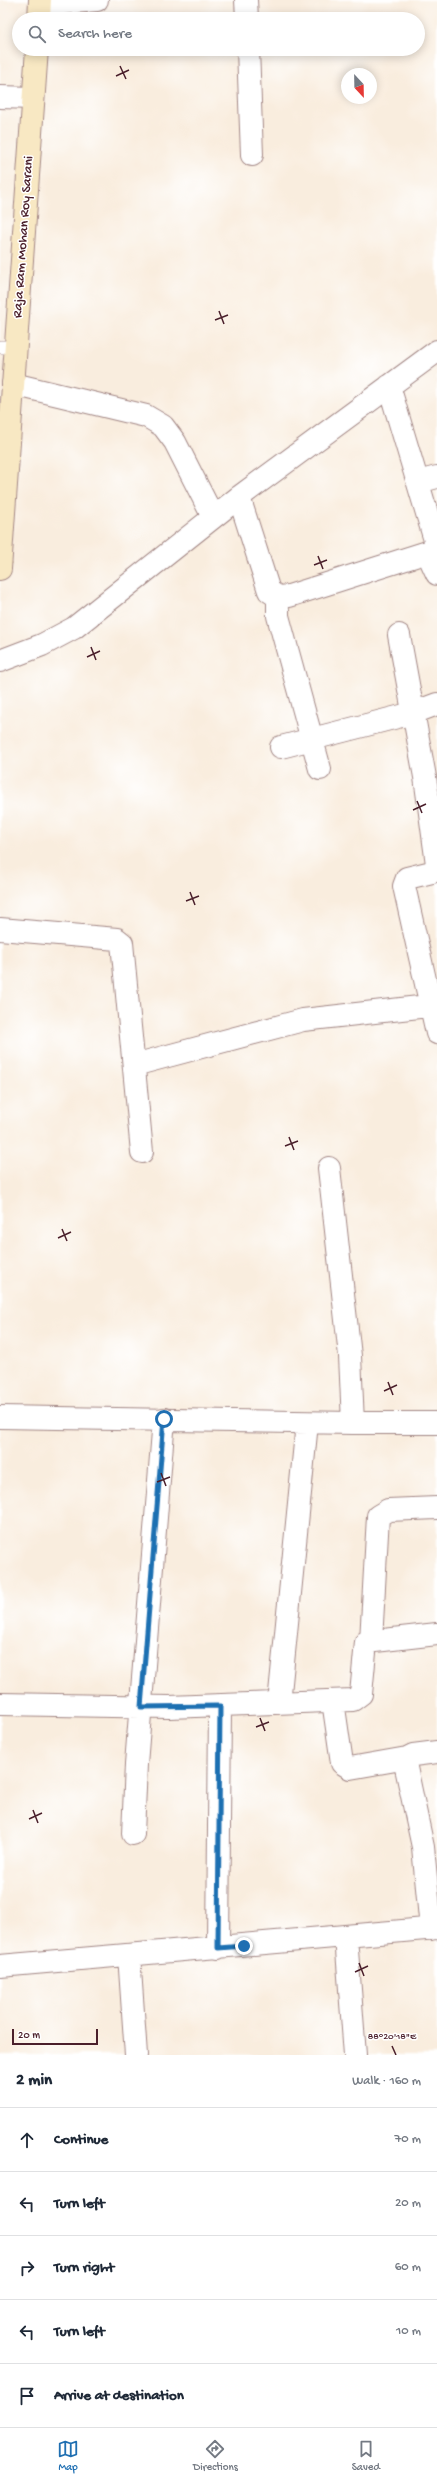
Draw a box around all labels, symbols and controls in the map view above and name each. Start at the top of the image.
search box [12,12,425,56]
icon: search [26,23,48,45]
text: Search here [58,25,132,43]
north arrow [341,68,377,104]
street label: Raja Ram Mohan Roy Sarani [10,155,38,319]
route start [155,1410,173,1428]
route end [235,1937,253,1955]
scale bar [12,2027,98,2046]
text: 20 m [18,2030,40,2042]
text: 88°20'18"E [368,2031,417,2043]
text: 2 min [16,2071,52,2091]
text: Walk · 160 m [352,2074,421,2089]
icon: ahead [16,2129,38,2151]
text: Continue [54,2131,108,2149]
text: 70 m [395,2132,421,2147]
icon: left [16,2193,38,2215]
text: Turn left [54,2195,105,2213]
text: 20 m [395,2196,421,2211]
icon: right [16,2257,38,2279]
text: Turn right [54,2259,114,2277]
text: 60 m [395,2260,421,2275]
icon: left [16,2321,38,2343]
text: Turn left [54,2323,105,2341]
text: 10 m [396,2324,421,2339]
icon: arrive [16,2385,38,2407]
text: Arrive at destination [54,2387,184,2405]
tab: Map [57,2438,79,2474]
tab: Directions [193,2438,238,2474]
tab: Saved [352,2438,380,2474]

